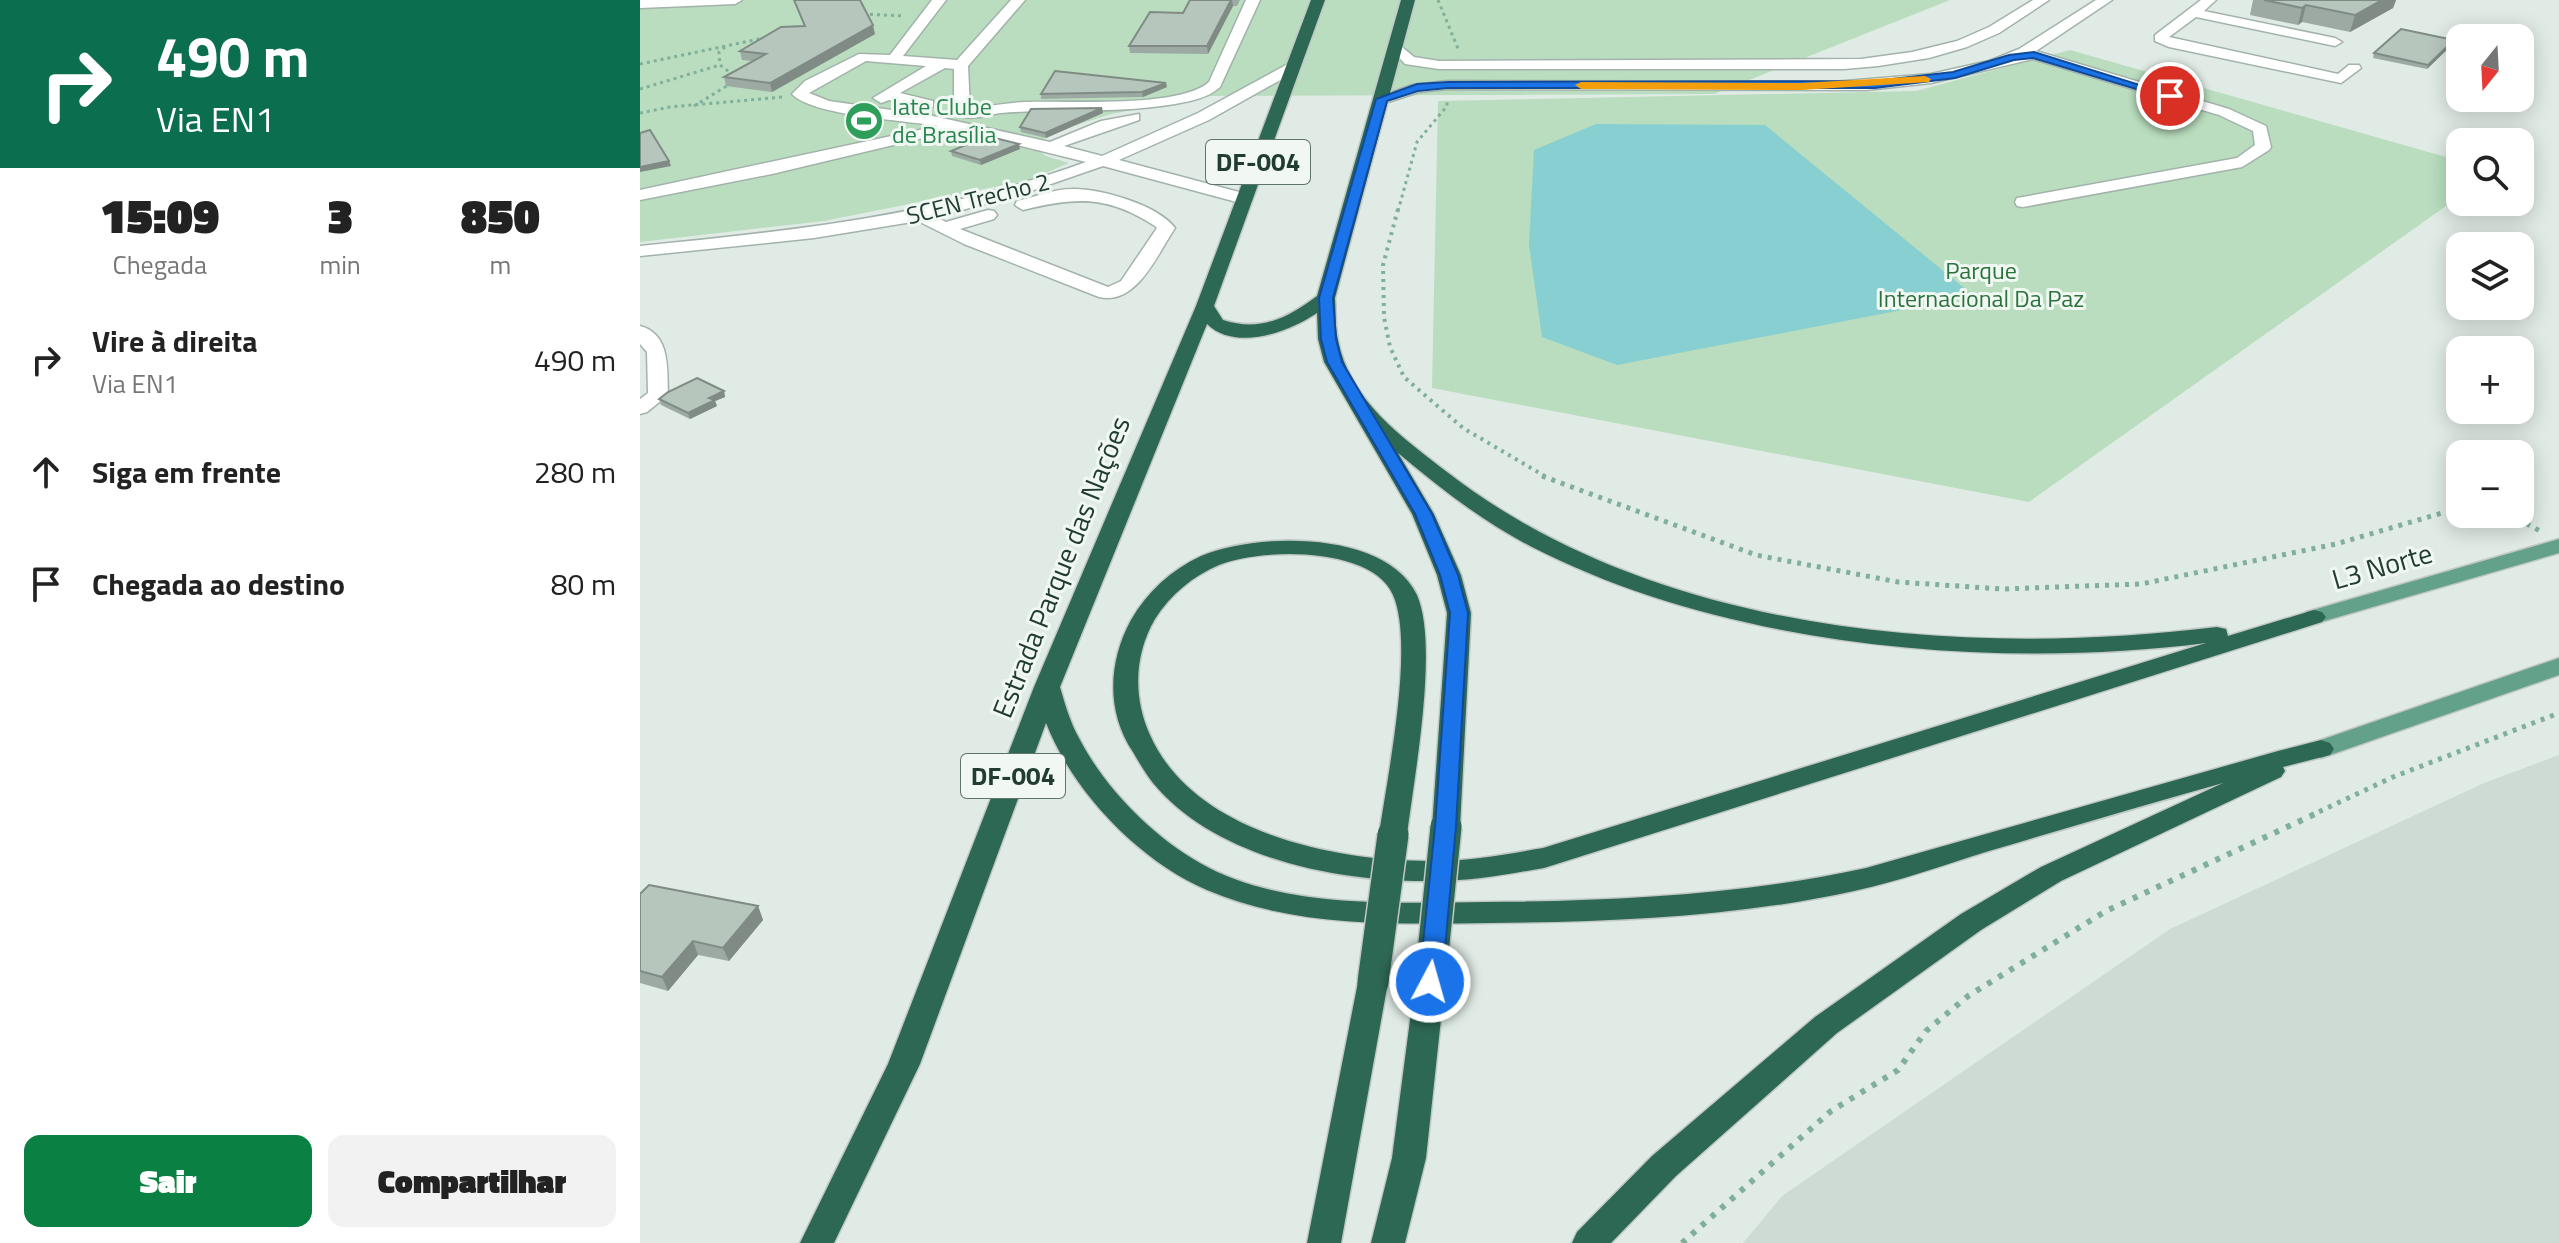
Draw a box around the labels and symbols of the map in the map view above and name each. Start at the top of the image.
north arrow [2446,24,2534,112]
pin [2136,62,2204,130]
place label: Iate Clube de Brasília [892,88,997,152]
sports icon: Iate Clube de Brasília [843,100,885,142]
road number: DF-004 [1206,140,1310,184]
street label: SCEN Trecho 2 [902,163,1053,233]
park label: Parque Internacional Da Paz [1878,252,2084,316]
street label: Estrada Parque das Nações [980,410,1141,724]
street label: L3 Norte [2327,531,2437,600]
road number: DF-004 [961,754,1065,798]
position arrow [1388,940,1472,1024]

